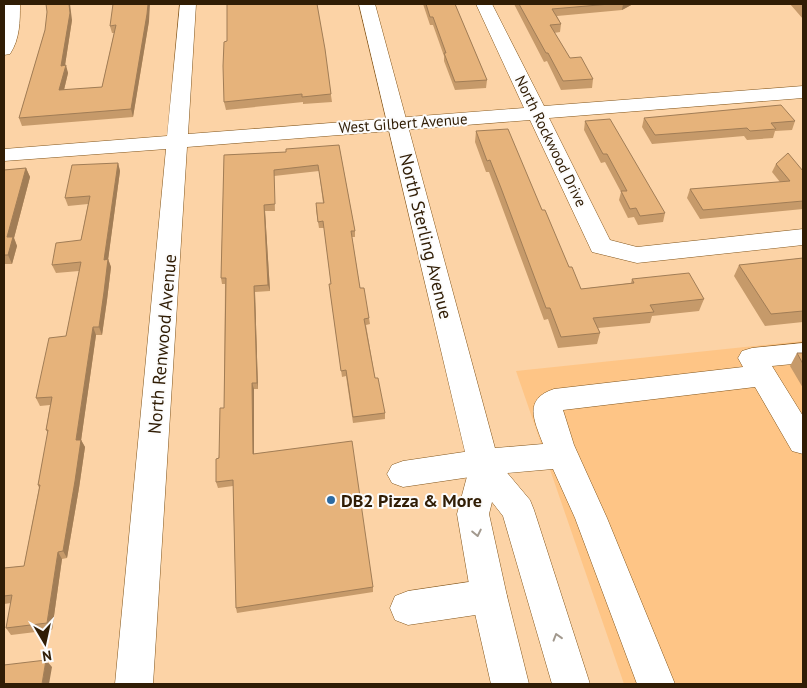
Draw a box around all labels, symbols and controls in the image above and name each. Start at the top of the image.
street label: North Rockwood Drive [511,72,591,210]
street label: West Gilbert Avenue [338,109,468,137]
street label: North Sterling Avenue [394,151,458,321]
street label: North Renwood Avenue [143,253,181,435]
place label: DB2 Pizza & More [341,489,482,512]
marker: DB2 Pizza & More [325,494,337,506]
one-way arrow [471,529,482,538]
north arrow [20,618,70,668]
one-way arrow [553,634,563,642]
text: N [41,646,53,665]

